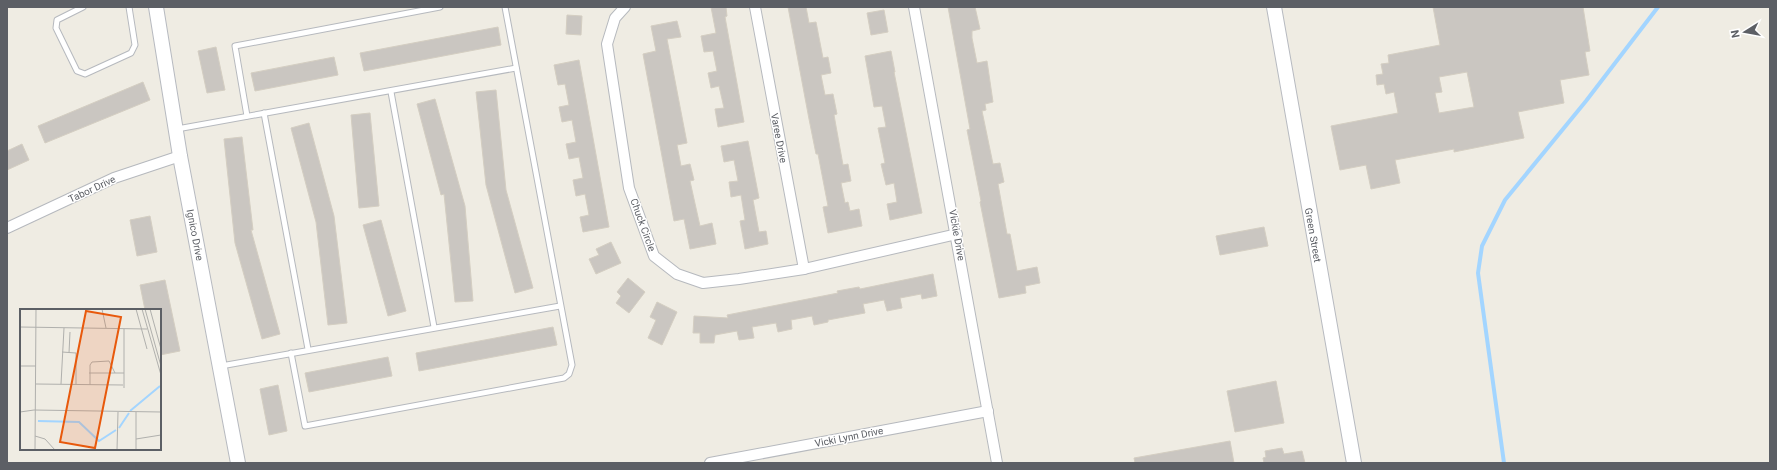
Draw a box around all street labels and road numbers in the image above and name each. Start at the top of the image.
street label: Varee Drive [769,112,789,164]
street label: Tabor Drive [67,173,117,205]
street label: Chuck Circle [628,197,658,253]
street label: Green Street [1303,207,1323,263]
street label: Ignico Drive [185,208,205,262]
street label: Vickie Drive [947,209,967,261]
street label: Vicki Lynn Drive [814,425,884,449]

